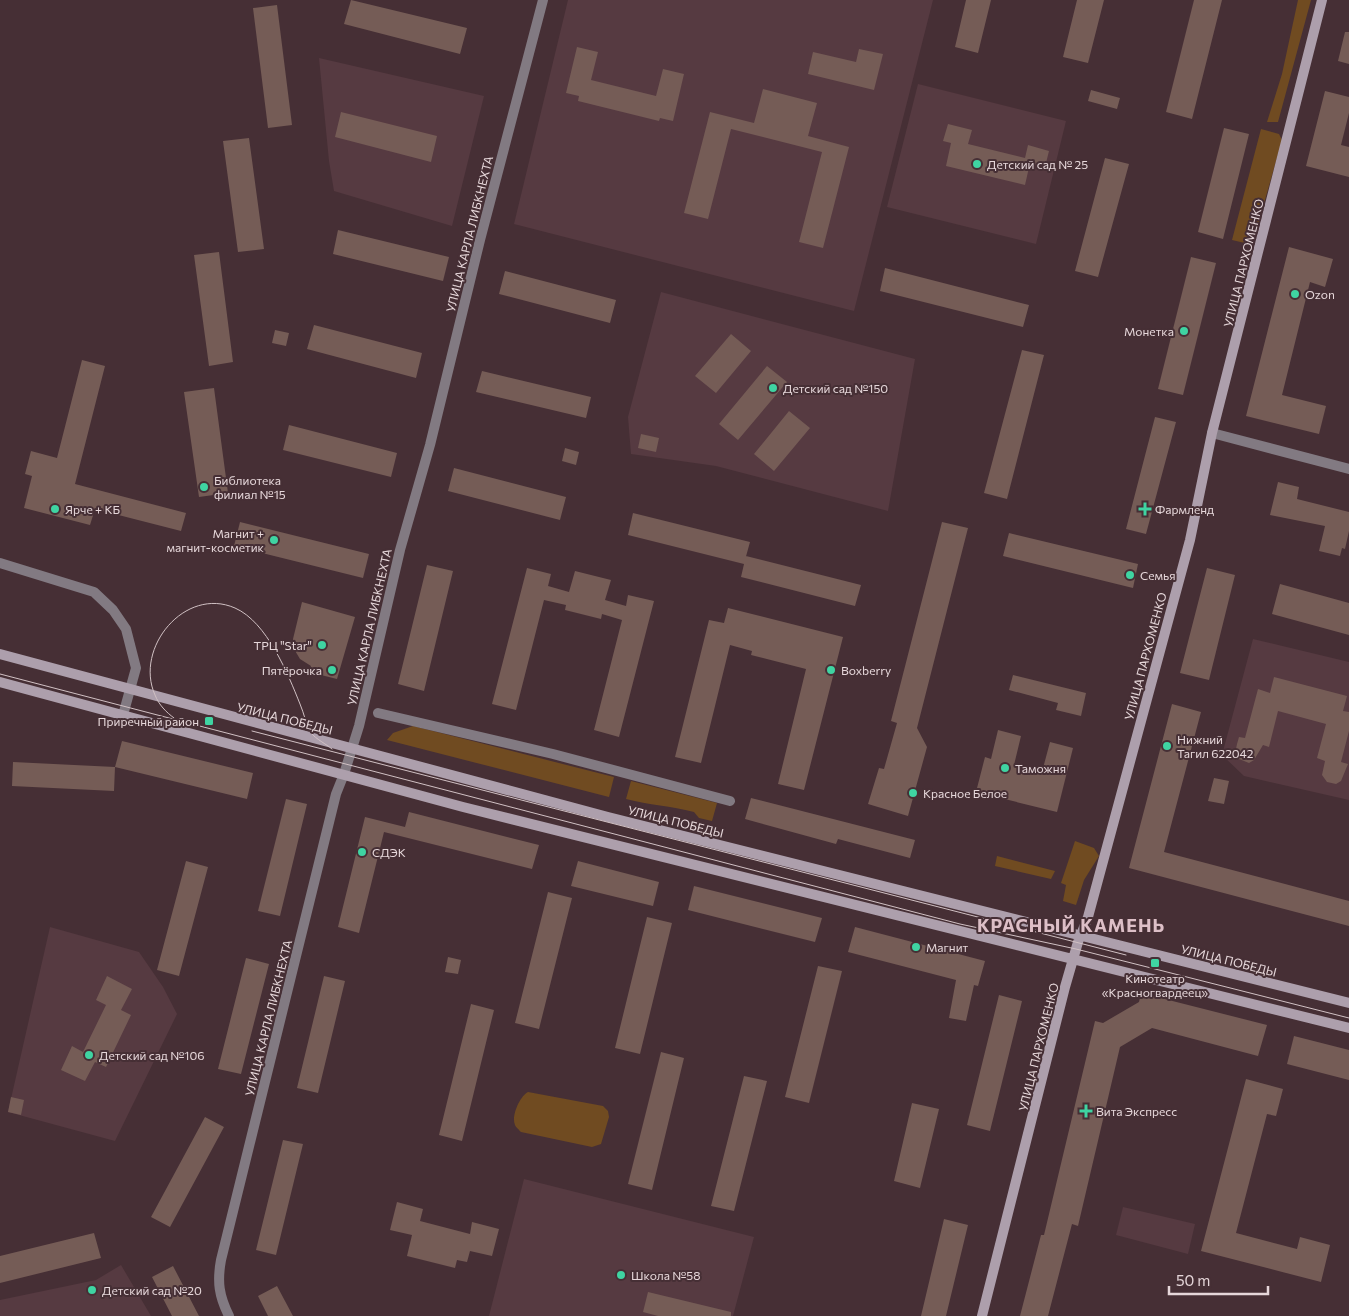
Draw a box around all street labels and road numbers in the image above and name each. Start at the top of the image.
street label: УЛИЦА КАРЛА ЛИБКНЕХТА [443,154,495,314]
street label: УЛИЦА ПАРХОМЕНКО [1220,197,1266,329]
street label: УЛИЦА КАРЛА ЛИБКНЕХТА [344,547,394,707]
street label: УЛИЦА ПАРХОМЕНКО [1121,590,1169,721]
street label: УЛИЦА ПОБЕДЫ [236,699,334,737]
street label: УЛИЦА ПОБЕДЫ [627,802,725,840]
street label: УЛИЦА КАРЛА ЛИБКНЕХТА [242,938,294,1098]
street label: УЛИЦА ПОБЕДЫ [1180,941,1278,979]
street label: УЛИЦА ПАРХОМЕНКО [1015,981,1061,1113]

